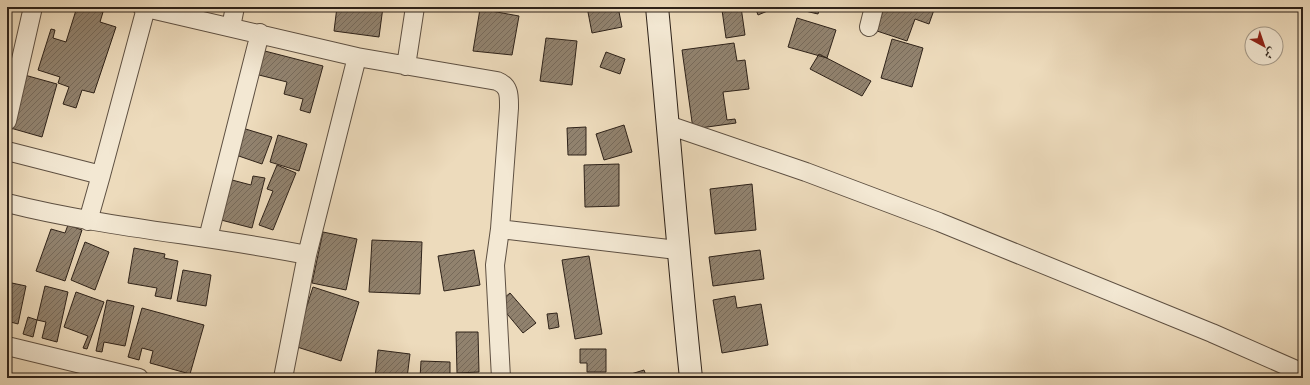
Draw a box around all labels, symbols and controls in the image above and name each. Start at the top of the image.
north arrow [1244,26,1284,66]
text: ش [1260,43,1279,63]

